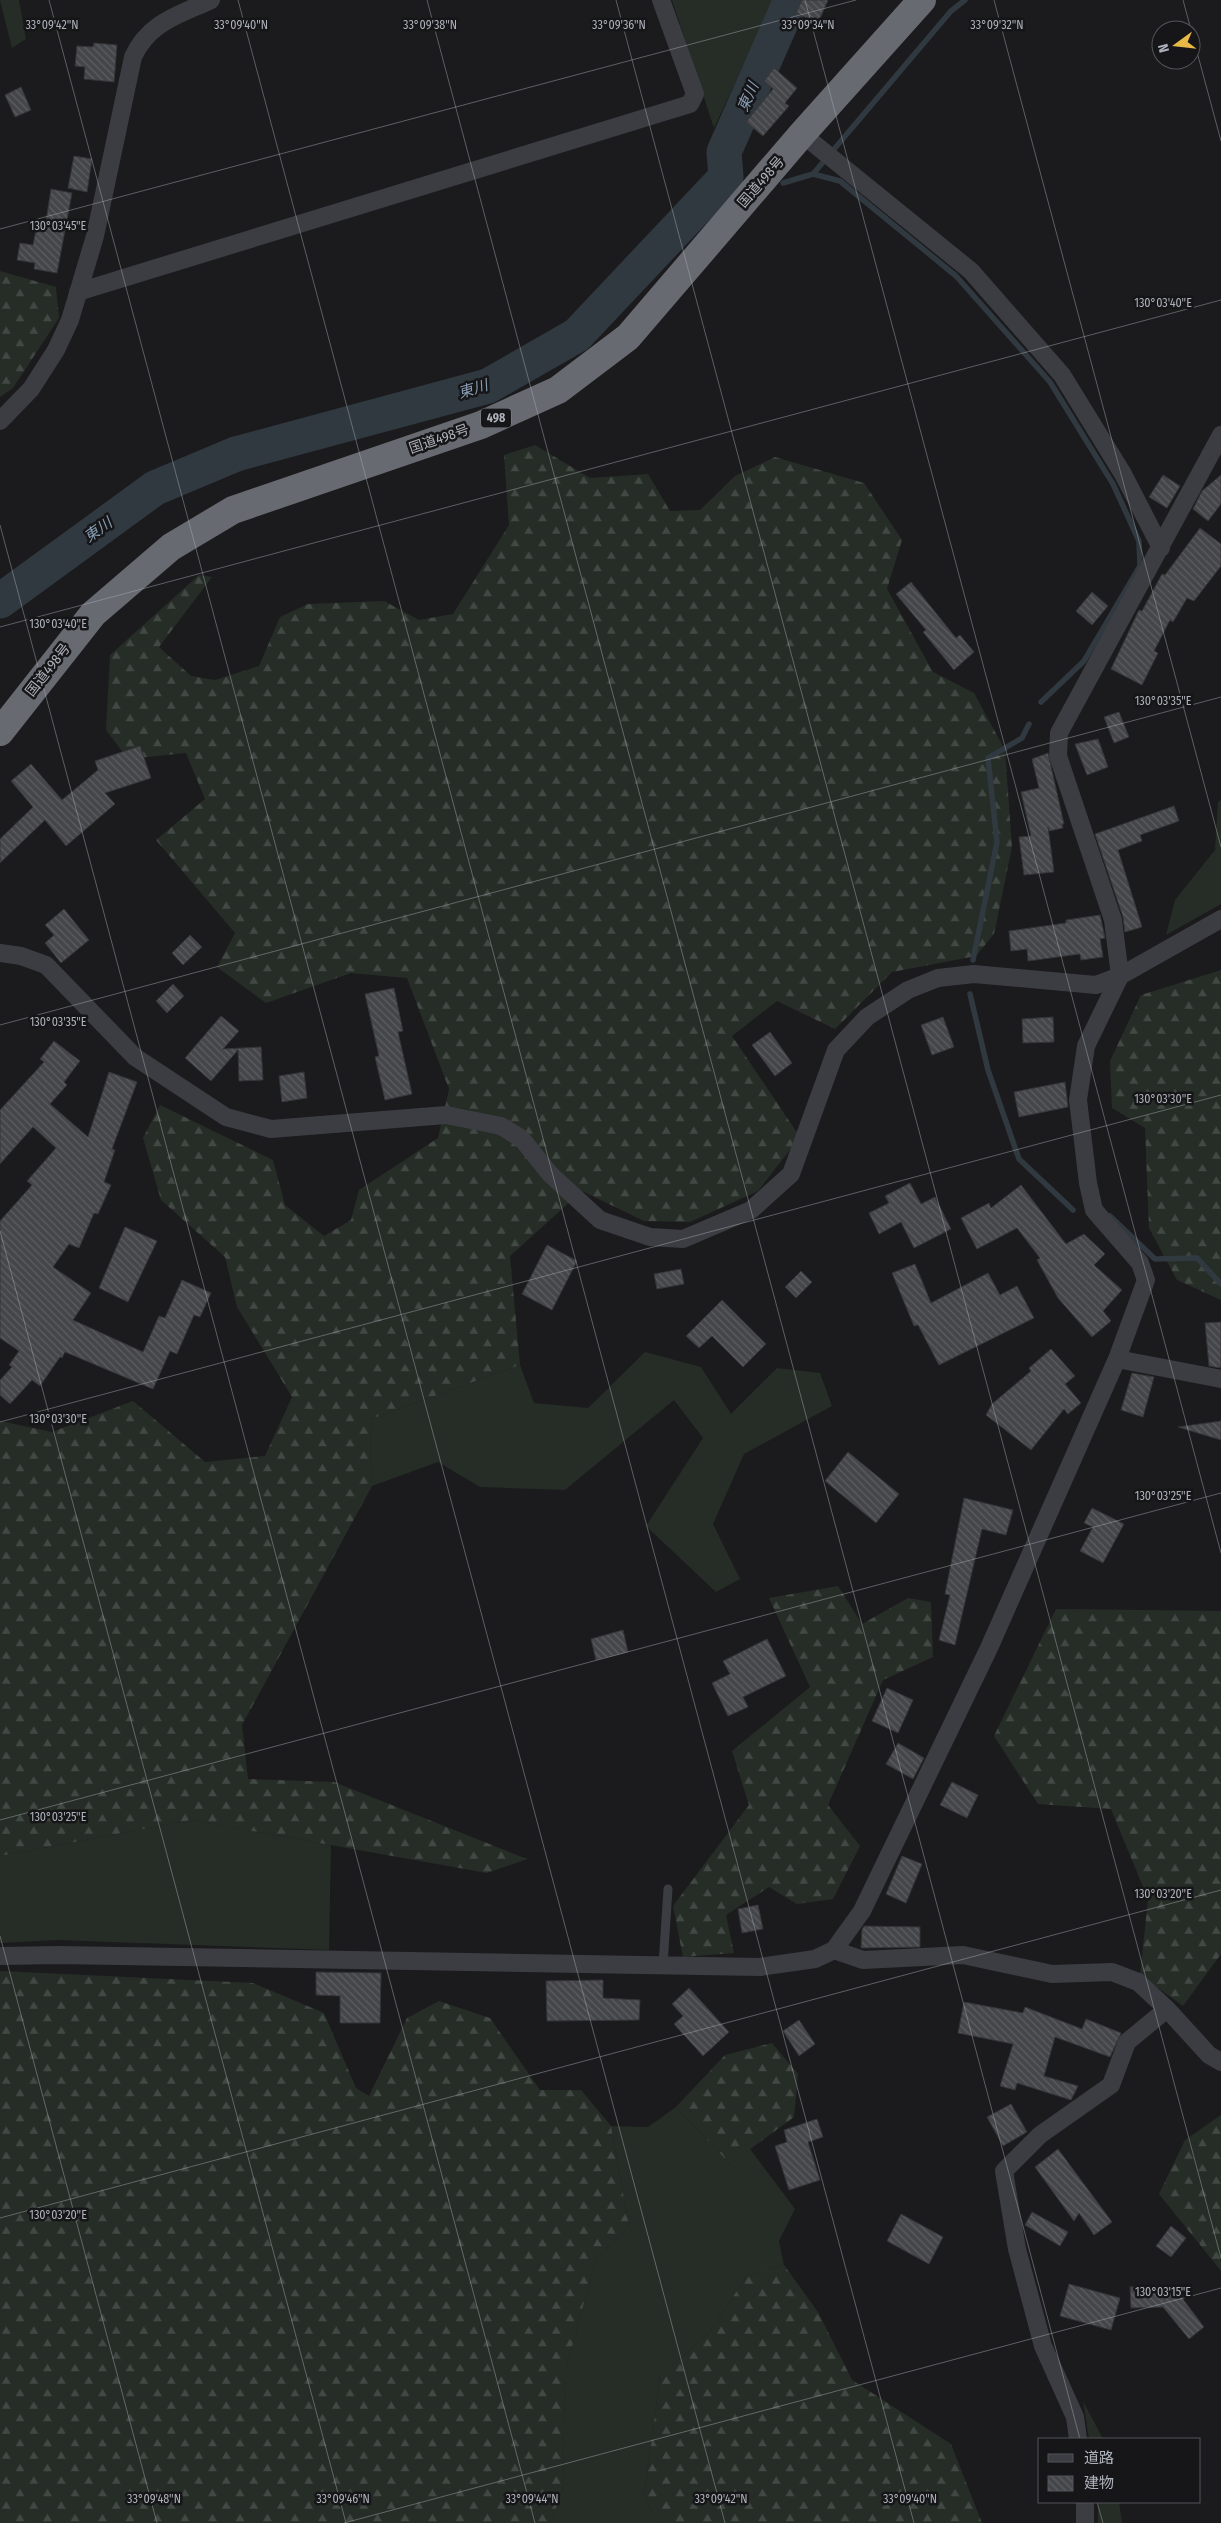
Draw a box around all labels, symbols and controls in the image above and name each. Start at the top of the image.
text: 33°09'42"N [25,18,79,32]
text: 33°09'40"N [214,18,268,32]
text: 33°09'38"N [403,18,457,32]
text: 33°09'36"N [592,18,646,32]
text: 33°09'34"N [781,18,835,32]
text: 33°09'32"N [970,18,1024,32]
north arrow [1151,20,1201,70]
text: N [1155,42,1173,54]
water label: 東川 [734,78,763,114]
street label: 国道498号 [734,153,788,211]
text: 130°03'45"E [30,219,87,233]
text: 130°03'40"E [1134,296,1192,310]
water label: 東川 [456,375,492,402]
road number: 498 [481,408,511,428]
street label: 国道498号 [407,421,471,457]
water label: 東川 [81,513,117,546]
text: 130°03'40"E [29,617,87,631]
street label: 国道498号 [22,640,74,700]
text: 130°03'35"E [1135,694,1192,708]
text: 130°03'35"E [30,1015,87,1029]
text: 130°03'30"E [1134,1092,1192,1106]
text: 130°03'30"E [29,1412,87,1426]
text: 130°03'25"E [1135,1489,1192,1503]
text: 130°03'25"E [30,1810,87,1824]
text: 130°03'20"E [1134,1887,1192,1901]
text: 130°03'20"E [29,2208,87,2222]
text: 130°03'15"E [1135,2285,1191,2299]
legend [1038,2438,1201,2503]
text: 道路 [1084,2449,1114,2467]
text: 建物 [1084,2474,1114,2492]
text: 33°09'48"N [127,2492,181,2506]
text: 33°09'46"N [316,2492,370,2506]
text: 33°09'44"N [505,2492,559,2506]
text: 33°09'42"N [694,2492,748,2506]
text: 33°09'40"N [883,2492,937,2506]

